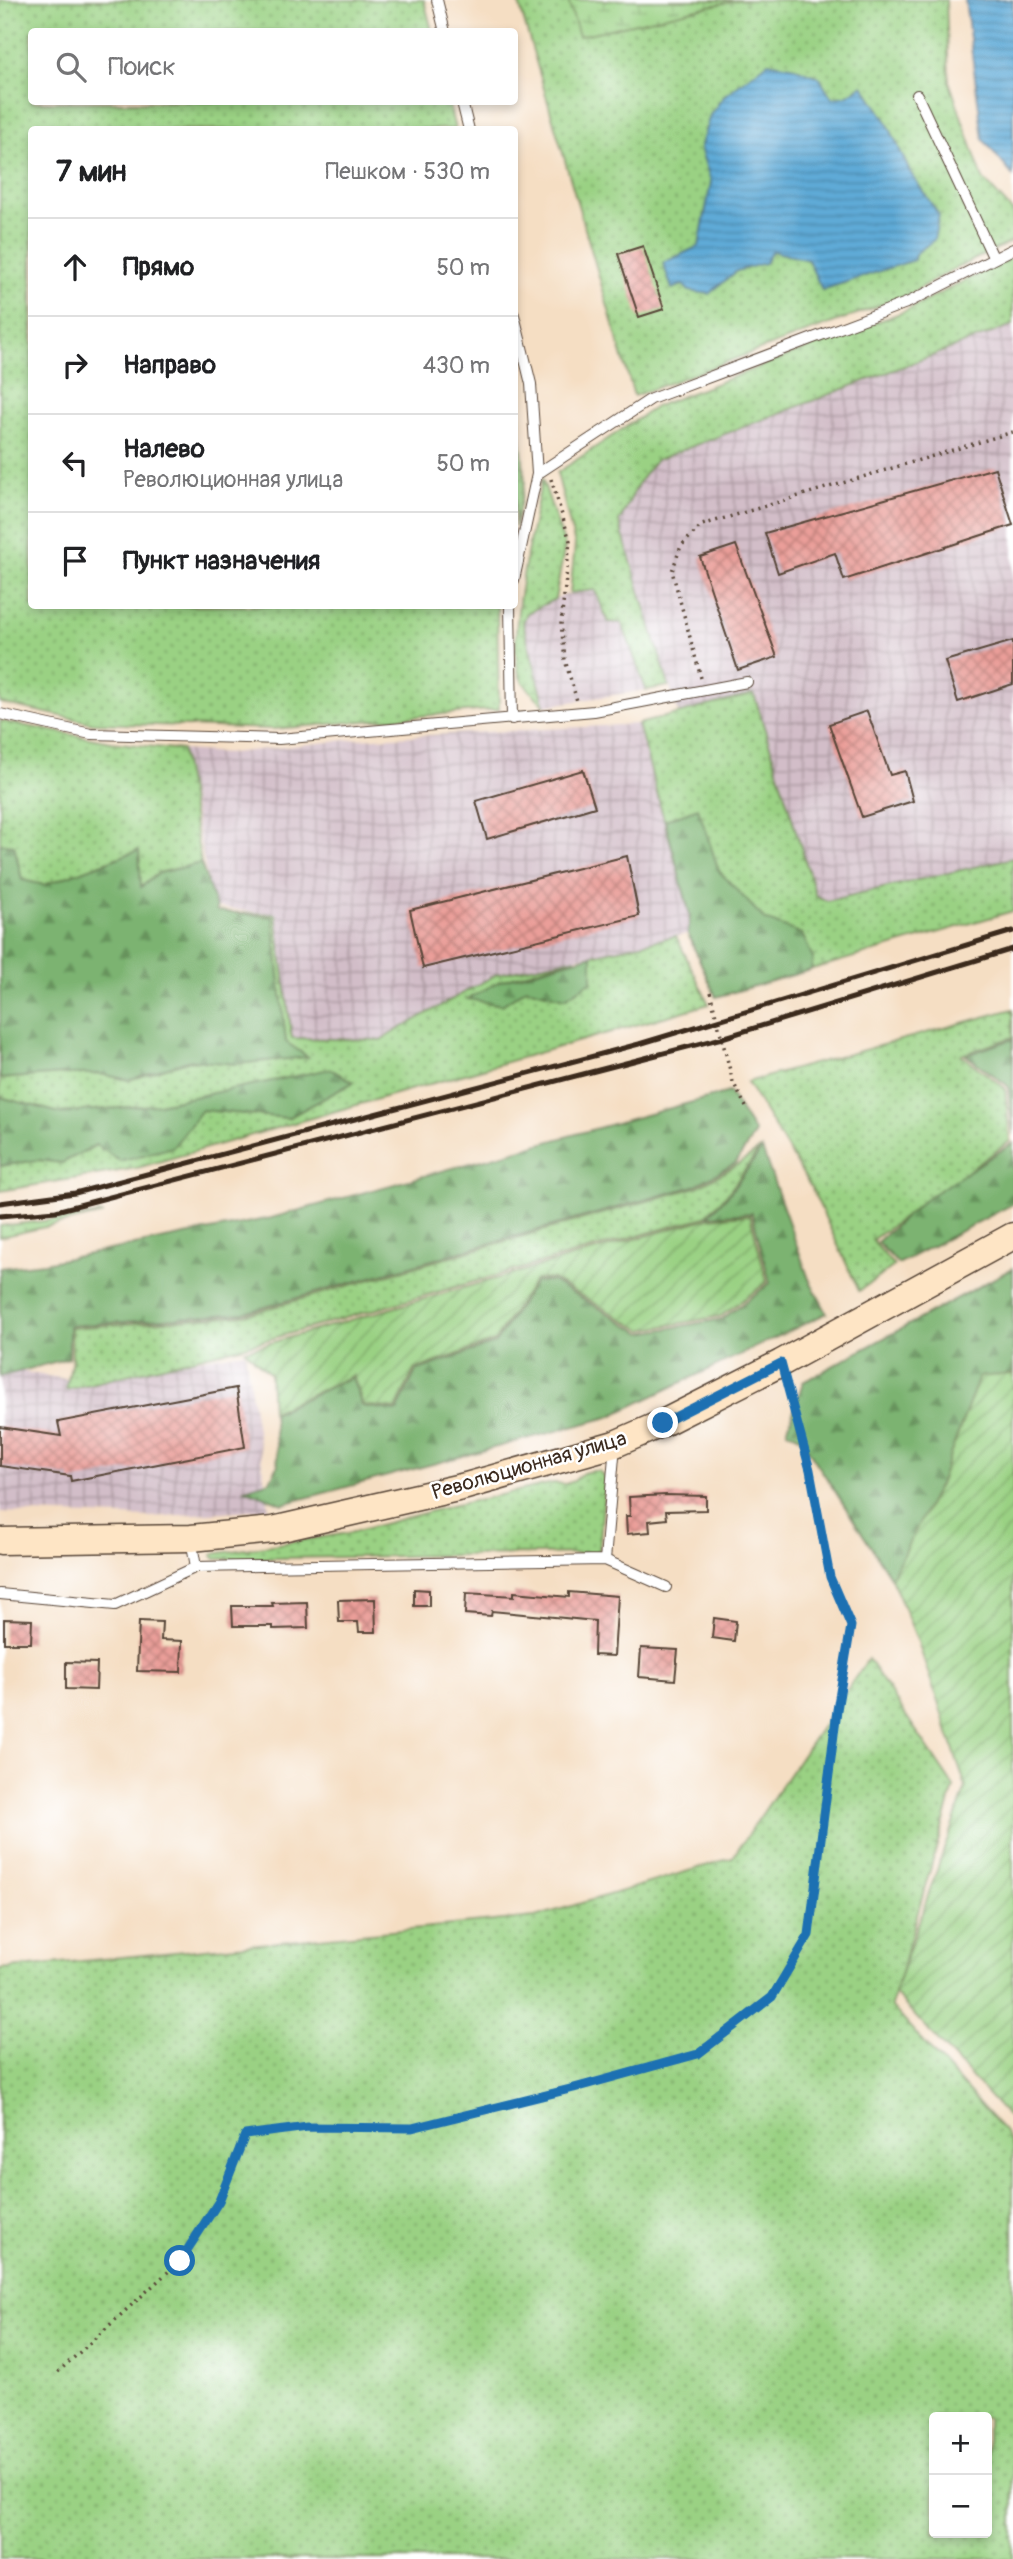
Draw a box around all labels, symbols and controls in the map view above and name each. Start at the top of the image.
search box [28,28,518,105]
icon: search [52,48,90,86]
text: Поиск [108,51,176,83]
text: 7 мин [56,153,126,190]
text: Пешком · 530 m [325,157,490,186]
icon: ahead [56,248,94,286]
text: Прямо [123,251,194,283]
text: 50 m [436,253,490,282]
icon: right [56,346,94,384]
text: Направо [123,349,216,381]
text: 430 m [423,351,490,380]
text: Налево [123,433,205,465]
icon: left [56,444,94,482]
text: 50 m [436,449,490,478]
text: Революционная улица [123,465,343,494]
icon: arrive [56,542,94,580]
text: Пункт назначения [123,545,320,577]
route end [647,1407,678,1438]
street label: Революционная улица [429,1425,629,1506]
route start [164,2245,195,2276]
map controls [929,2412,992,2538]
button: + [929,2412,992,2475]
button: − [929,2475,992,2538]

